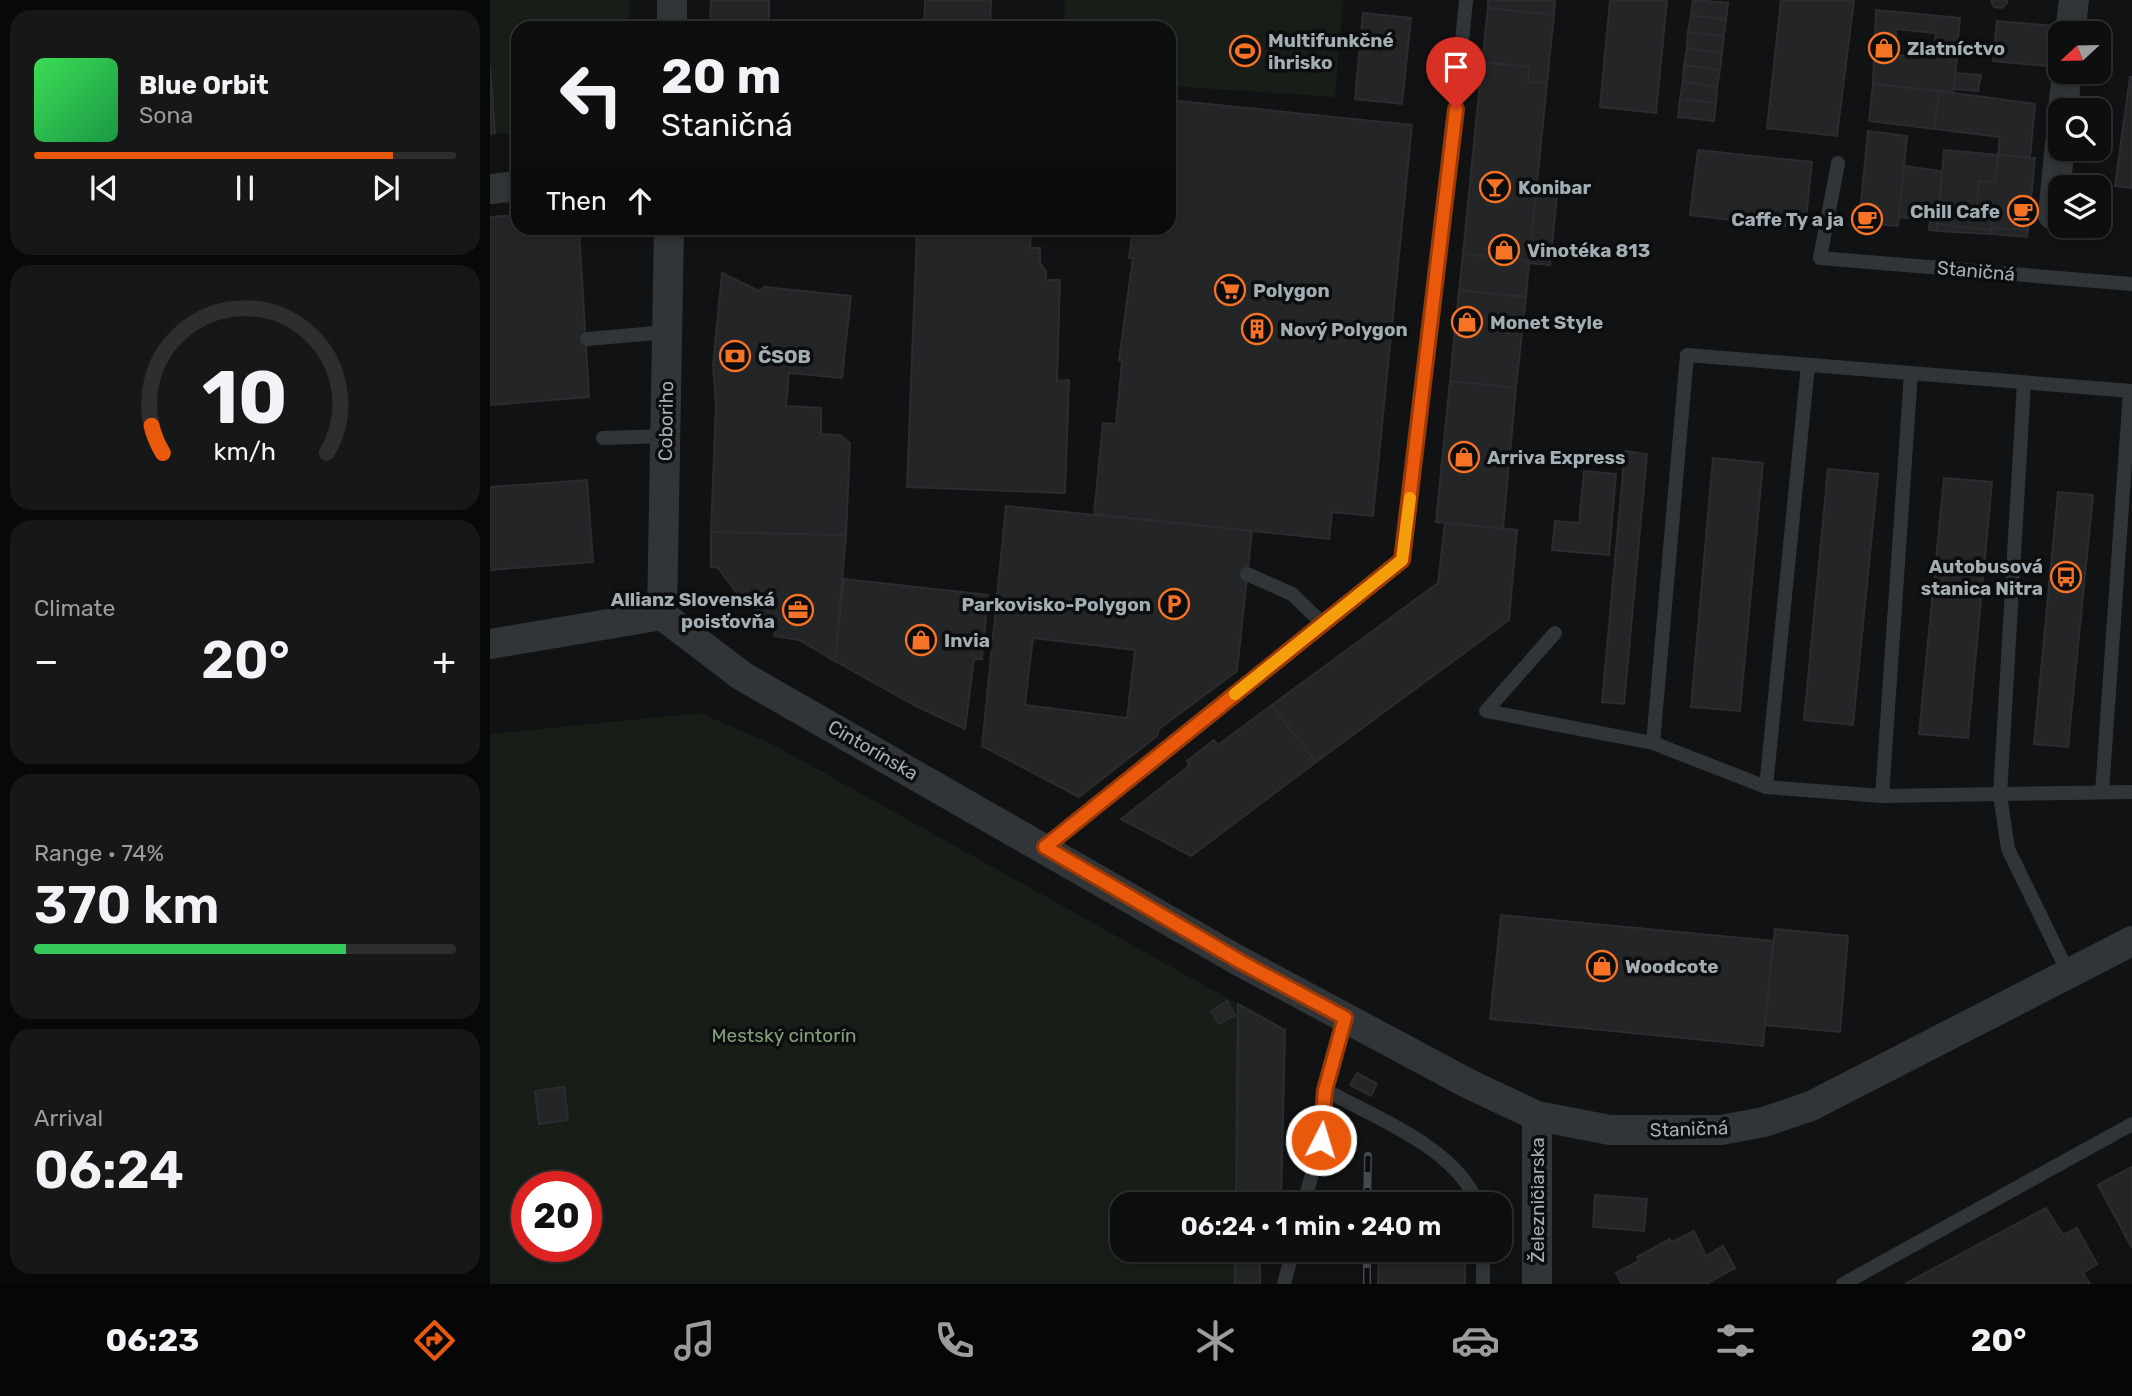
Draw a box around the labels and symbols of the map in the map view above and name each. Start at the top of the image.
north arrow [2048,21,2110,84]
place label: Multifunkčné ihrisko [1268,29,1394,74]
shop icon: Zlatníctvo [1867,31,1901,65]
sports icon: Multifunkčné ihrisko [1228,34,1262,68]
pin [1426,37,1486,109]
place label: Zlatníctvo [1907,37,2005,60]
bar icon: Konibar [1478,170,1512,204]
place label: Konibar [1518,176,1592,199]
cafe icon: Chill Cafe [2006,194,2040,228]
place label: Chill Cafe [1910,200,2000,223]
cafe icon: Caffe Ty a ja [1850,202,1884,236]
place label: Caffe Ty a ja [1731,208,1844,231]
shop icon: Vinotéka 813 [1487,233,1521,267]
place label: Vinotéka 813 [1527,239,1650,262]
street label: Staničná [1936,256,2016,286]
supermarket icon: Polygon [1213,273,1247,307]
place label: Polygon [1253,279,1330,302]
shop icon: Monet Style [1450,305,1484,339]
place label: Monet Style [1490,311,1603,334]
building icon: Nový Polygon [1240,312,1274,346]
place label: Nový Polygon [1280,318,1408,341]
bank icon: ČSOB [718,339,752,373]
place label: ČSOB [758,345,811,368]
street label: Coboriho [654,381,678,461]
shop icon: Arriva Express [1447,440,1481,474]
place label: Arriva Express [1487,446,1626,469]
place label: Autobusová stanica Nitra [1921,555,2043,600]
bus stop icon: Autobusová stanica Nitra [2049,560,2083,594]
parking icon: Parkovisko-Polygon [1157,587,1191,621]
place label: Allianz Slovenská poisťovňa [611,588,775,633]
office icon: Allianz Slovenská poisťovňa [781,593,815,627]
place label: Parkovisko-Polygon [961,593,1151,616]
shop icon: Invia [904,623,938,657]
place label: Invia [944,629,990,652]
street label: Cintorínska [824,715,922,785]
shop icon: Woodcote [1585,949,1619,983]
place label: Woodcote [1625,955,1719,978]
park label: Mestský cintorín [711,1024,857,1047]
position arrow [1284,1103,1358,1177]
street label: Staničná [1649,1116,1729,1142]
street label: Železničiarska [1526,1137,1549,1263]
speed limit sign: 20 [511,1171,602,1262]

